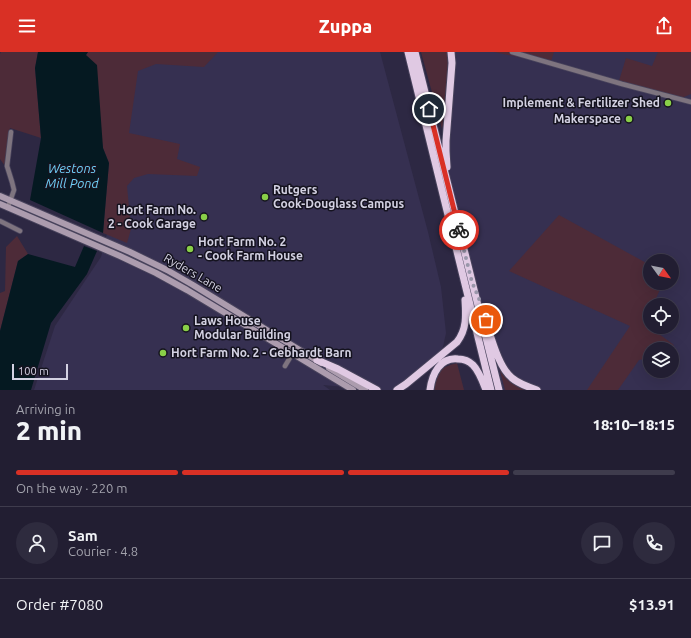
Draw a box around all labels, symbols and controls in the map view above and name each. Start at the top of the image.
icon: menu [16,15,38,37]
icon: share [653,15,675,37]
text: Zuppa [319,16,372,36]
pin [412,92,446,126]
place label: Implement & Fertilizer Shed [503,96,660,109]
icon: home [418,98,440,120]
marker: Implement & Fertilizer Shed [663,98,673,108]
place label: Makerspace [554,112,621,125]
marker: Makerspace [624,114,634,124]
water label: Westons Mill Pond [45,161,100,190]
place label: Rutgers Cook-Douglass Campus [273,183,405,210]
marker: Rutgers Cook-Douglass Campus [260,192,270,202]
place label: Hort Farm No. 2 - Cook Garage [108,203,196,230]
courier [439,210,479,250]
marker: Hort Farm No. 2 - Cook Garage [199,212,209,222]
icon: bike [448,219,470,241]
place label: Hort Farm No. 2 - Cook Farm House [198,235,303,262]
marker: Hort Farm No. 2 - Cook Farm House [185,244,195,254]
street label: Ryders Lane [162,251,225,294]
north arrow [643,254,679,290]
map controls [643,254,679,378]
button: locate [643,298,679,334]
pin [469,303,503,337]
icon: bag [475,309,497,331]
place label: Laws House Modular Building [194,314,291,341]
marker: Laws House Modular Building [181,323,191,333]
button: layers [643,342,679,378]
place label: Hort Farm No. 2 - Gebhardt Barn [171,346,351,359]
marker: Hort Farm No. 2 - Gebhardt Barn [158,348,168,358]
scale bar [12,362,68,381]
text: 100 m [18,365,49,377]
text: Arriving in [16,402,75,416]
text: 2 min [16,416,82,445]
text: 18:10–18:15 [592,416,675,433]
text: On the way · 220 m [16,481,128,495]
button: person [16,522,58,564]
button: chat [581,522,623,564]
button: phone [633,522,675,564]
text: Sam [68,527,98,544]
text: Courier · 4.8 [68,544,138,558]
text: Order #7080 [16,596,103,613]
text: $13.91 [629,596,675,613]

